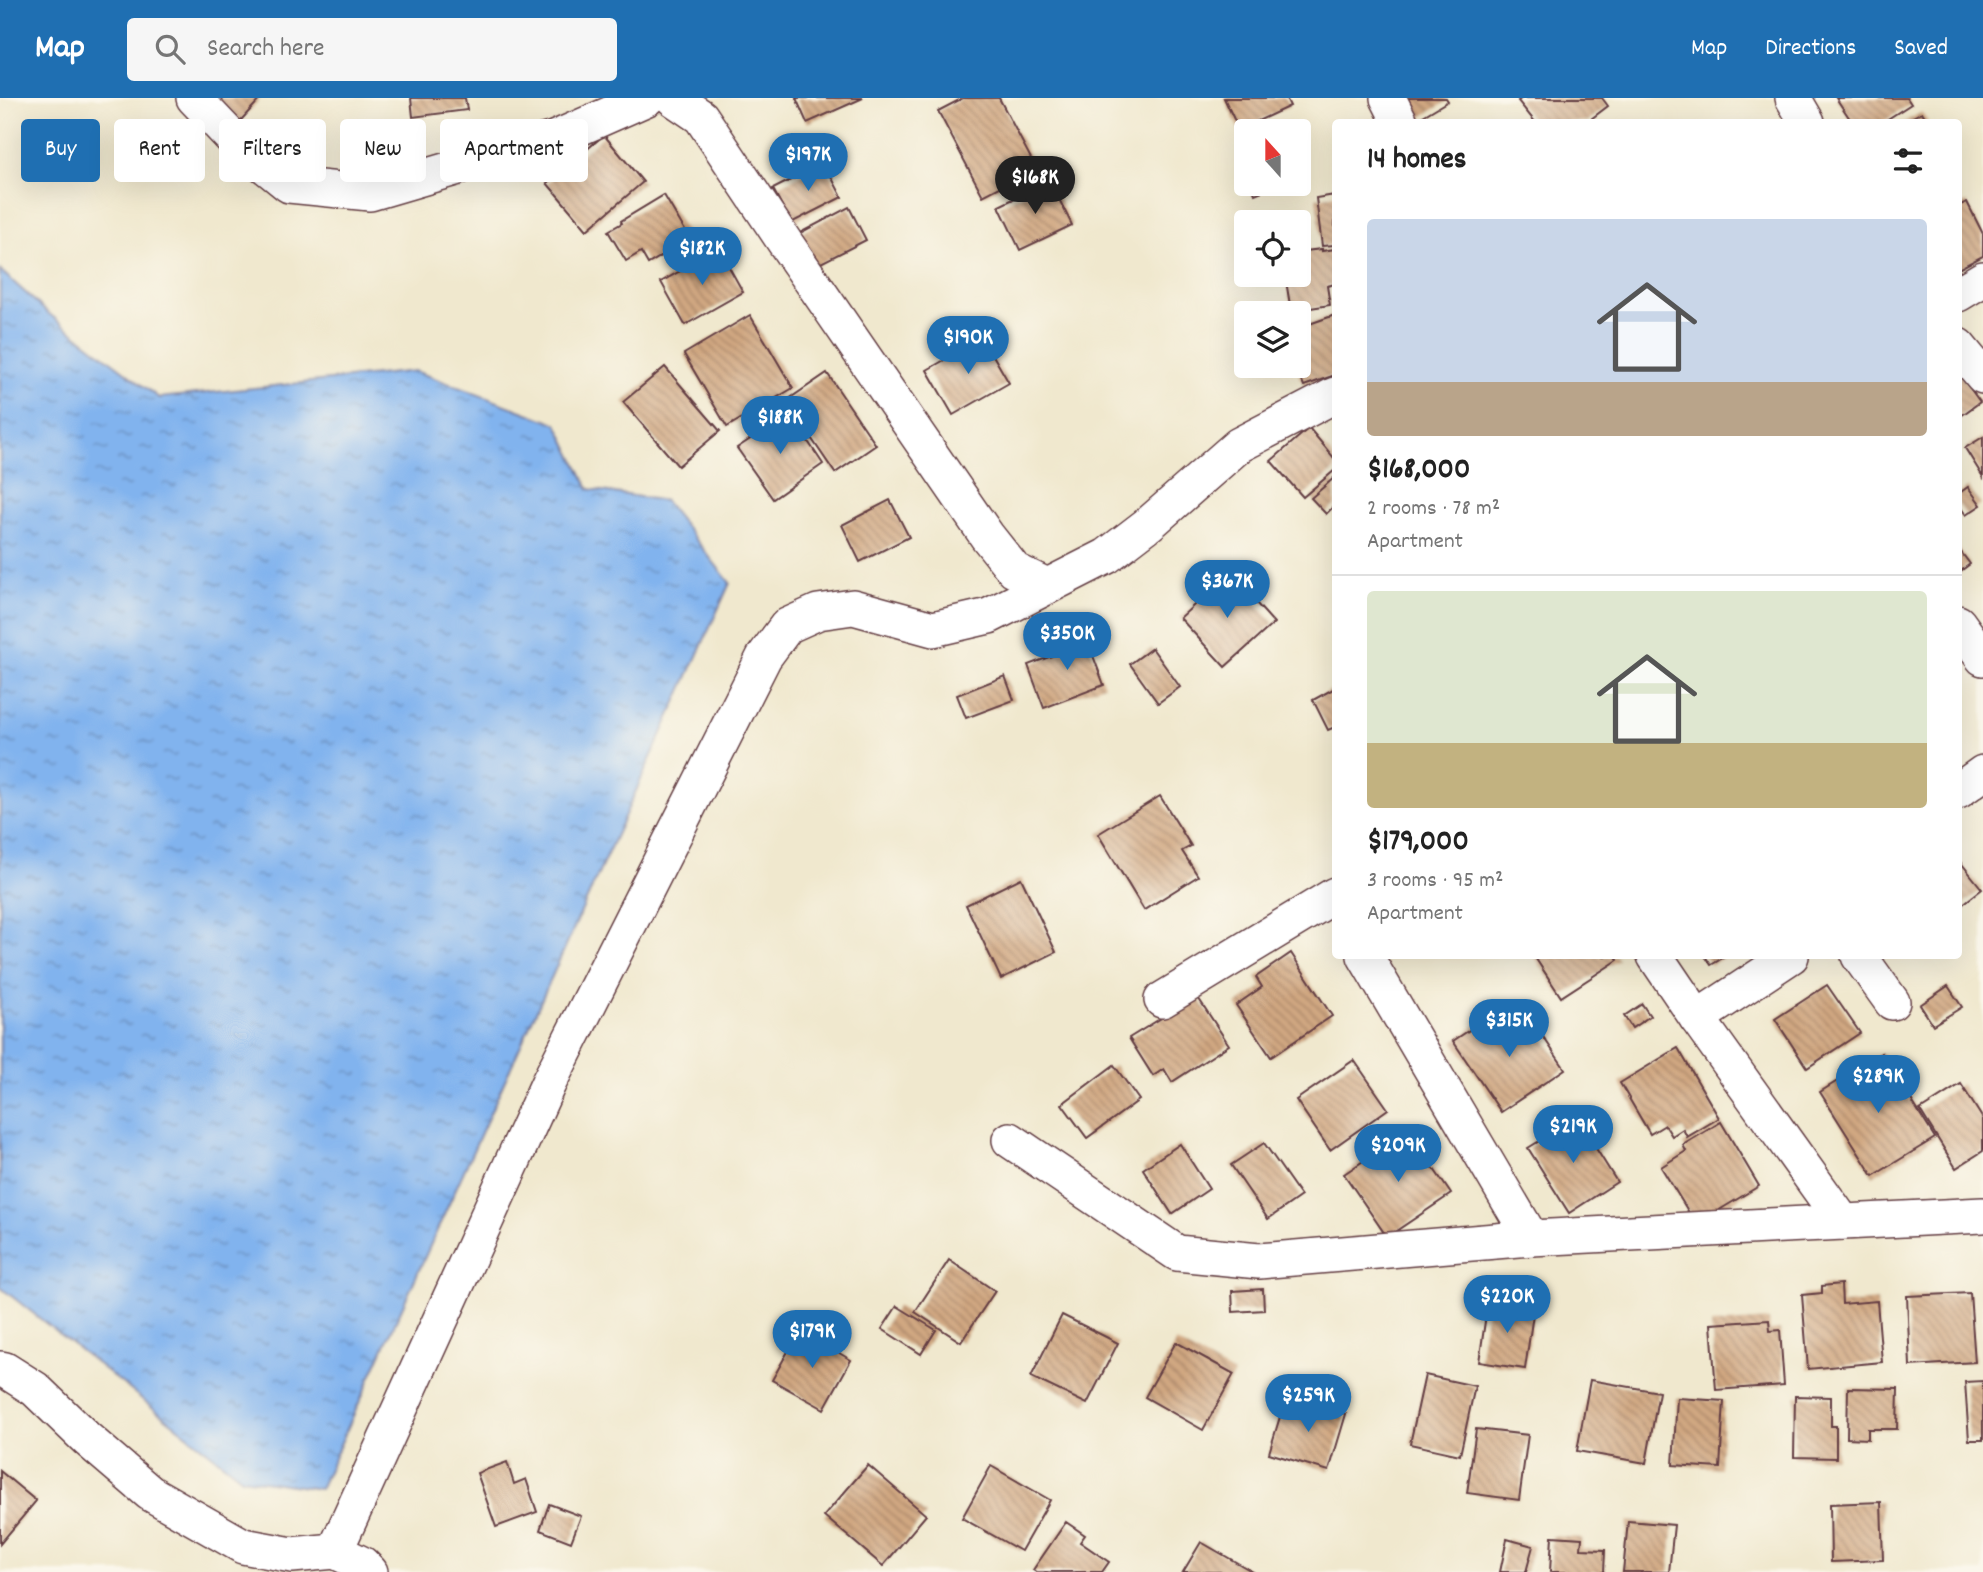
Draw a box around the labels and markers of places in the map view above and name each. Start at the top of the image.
pin: $197K [759,134,857,193]
pin: $168K [986,156,1084,216]
pin: $182K [653,228,751,287]
pin: $190K [919,316,1017,376]
pin: $188K [731,396,829,456]
pin: $367K [1178,560,1276,620]
pin: $350K [1018,612,1116,672]
pin: $315K [1460,1000,1558,1059]
pin: $289K [1829,1056,1927,1115]
pin: $219K [1524,1105,1622,1165]
pin: $209K [1349,1124,1447,1184]
pin: $220K [1458,1276,1556,1335]
pin: $179K [763,1310,861,1370]
pin: $259K [1259,1374,1357,1434]

